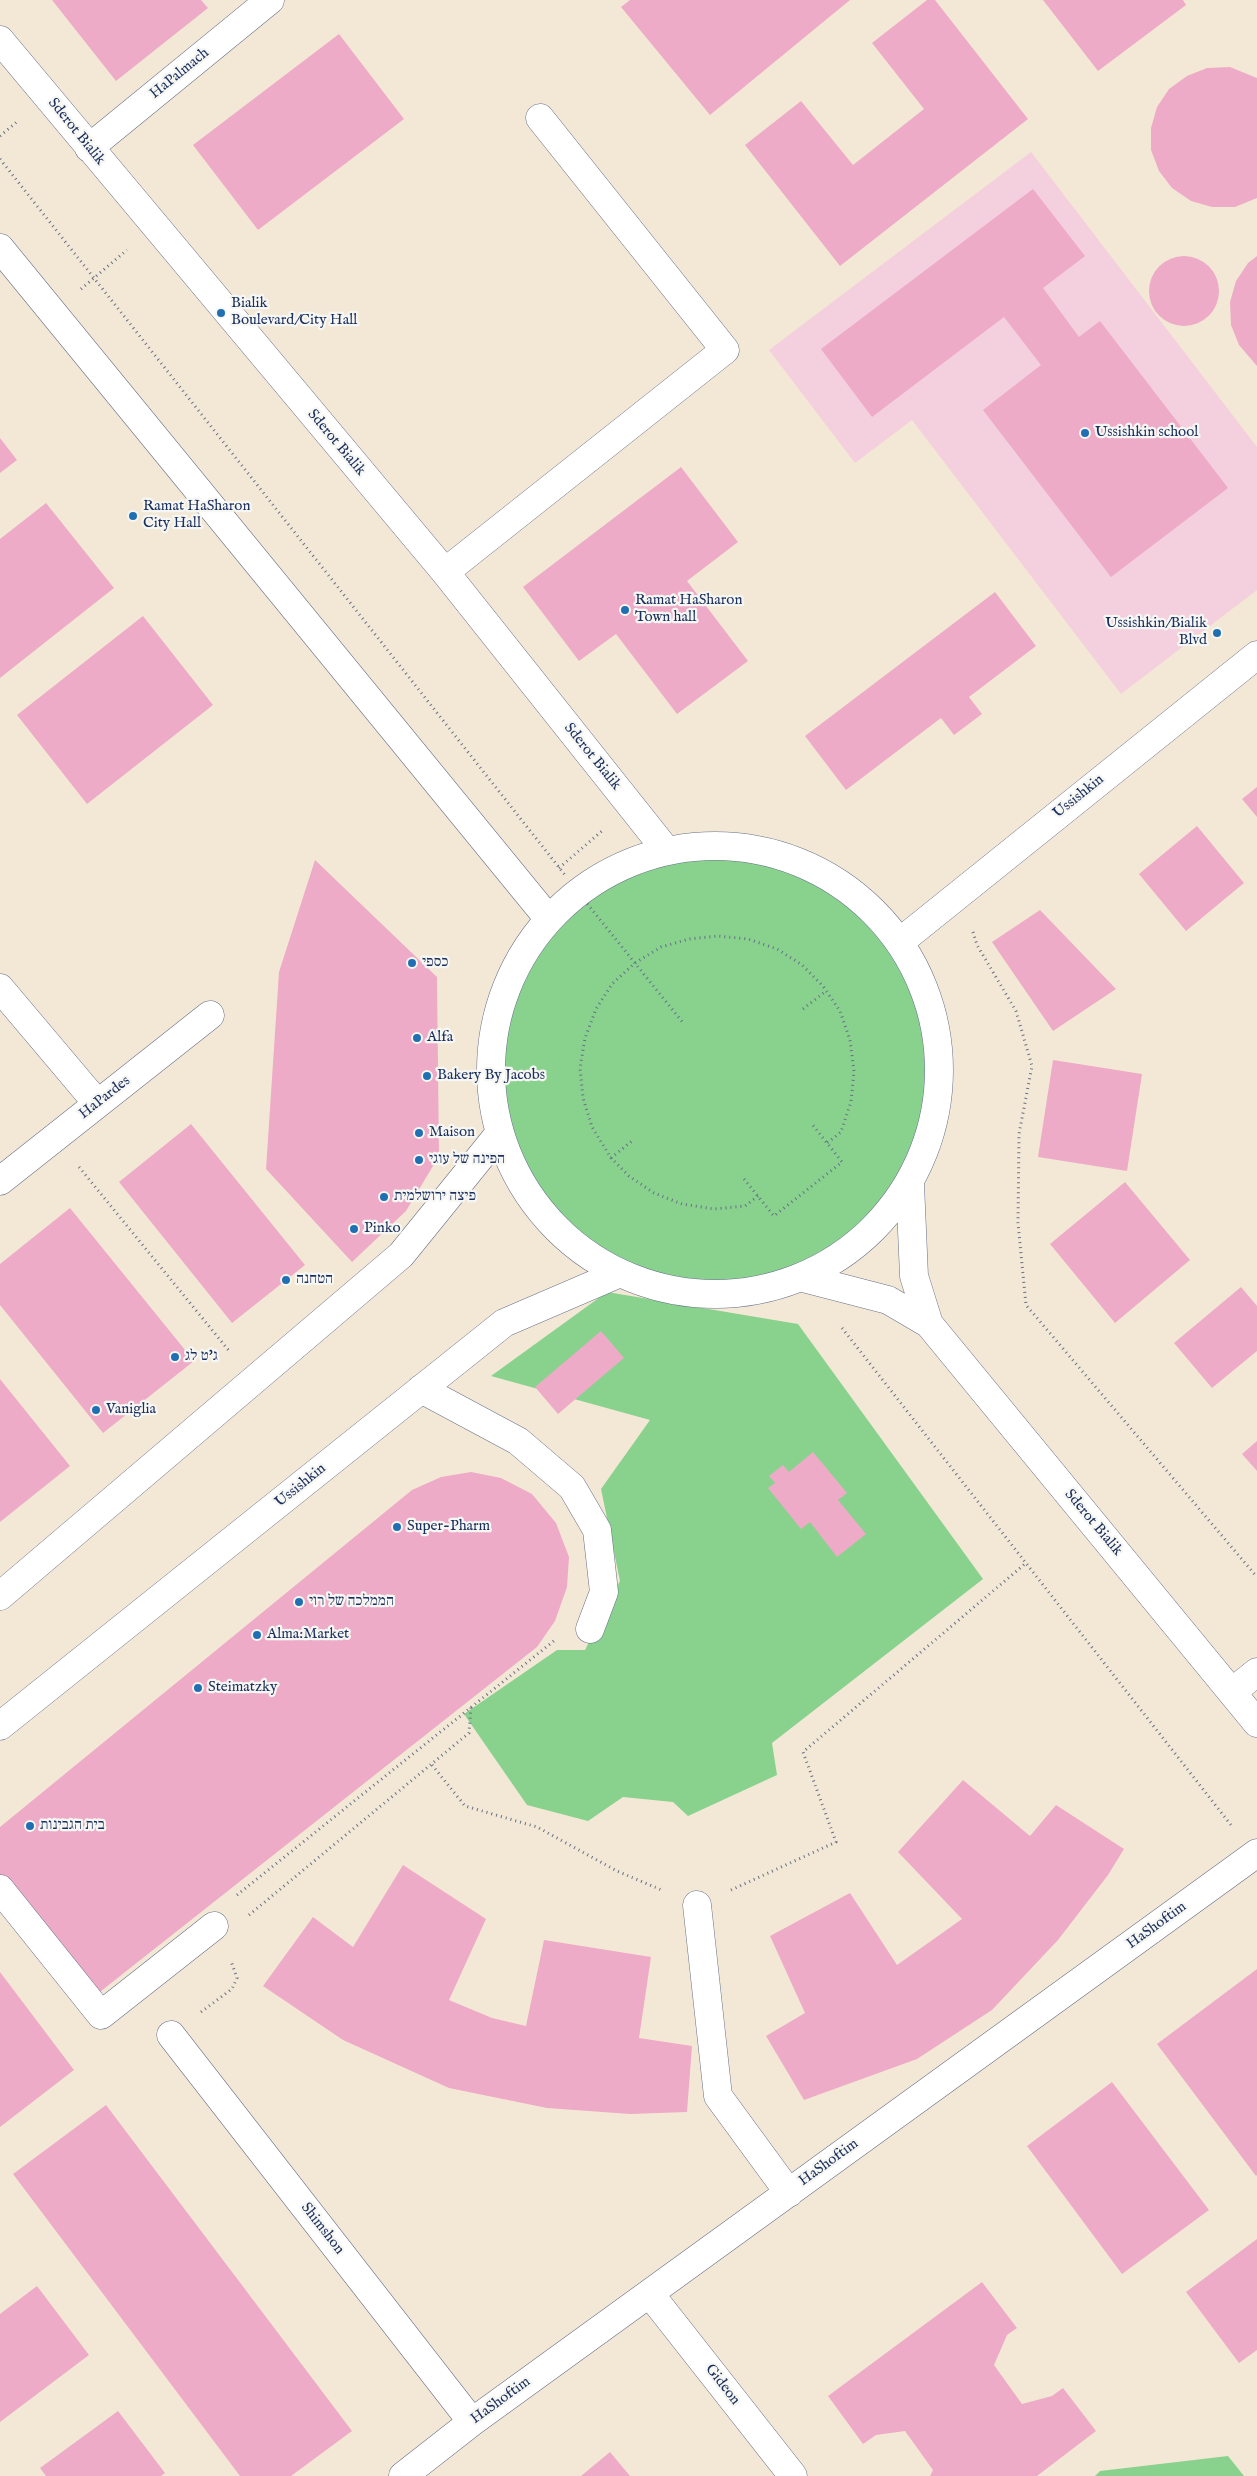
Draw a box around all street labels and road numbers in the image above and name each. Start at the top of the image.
street label: HaPalmach [147,45,213,103]
street label: Sderot Bialik [43,95,109,169]
street label: Sderot Bialik [303,406,369,480]
street label: Sderot Bialik [559,720,625,794]
street label: Ussishkin [1050,771,1108,823]
street label: HaPardes [76,1072,134,1124]
street label: Ussishkin [272,1460,330,1512]
street label: Sderot Bialik [1060,1486,1126,1560]
street label: HaShoftim [1124,1898,1190,1954]
street label: HaShoftim [796,2135,862,2191]
street label: Shimshon [296,2200,348,2258]
street label: Gideon [701,2361,743,2409]
street label: HaShoftim [468,2373,534,2429]

